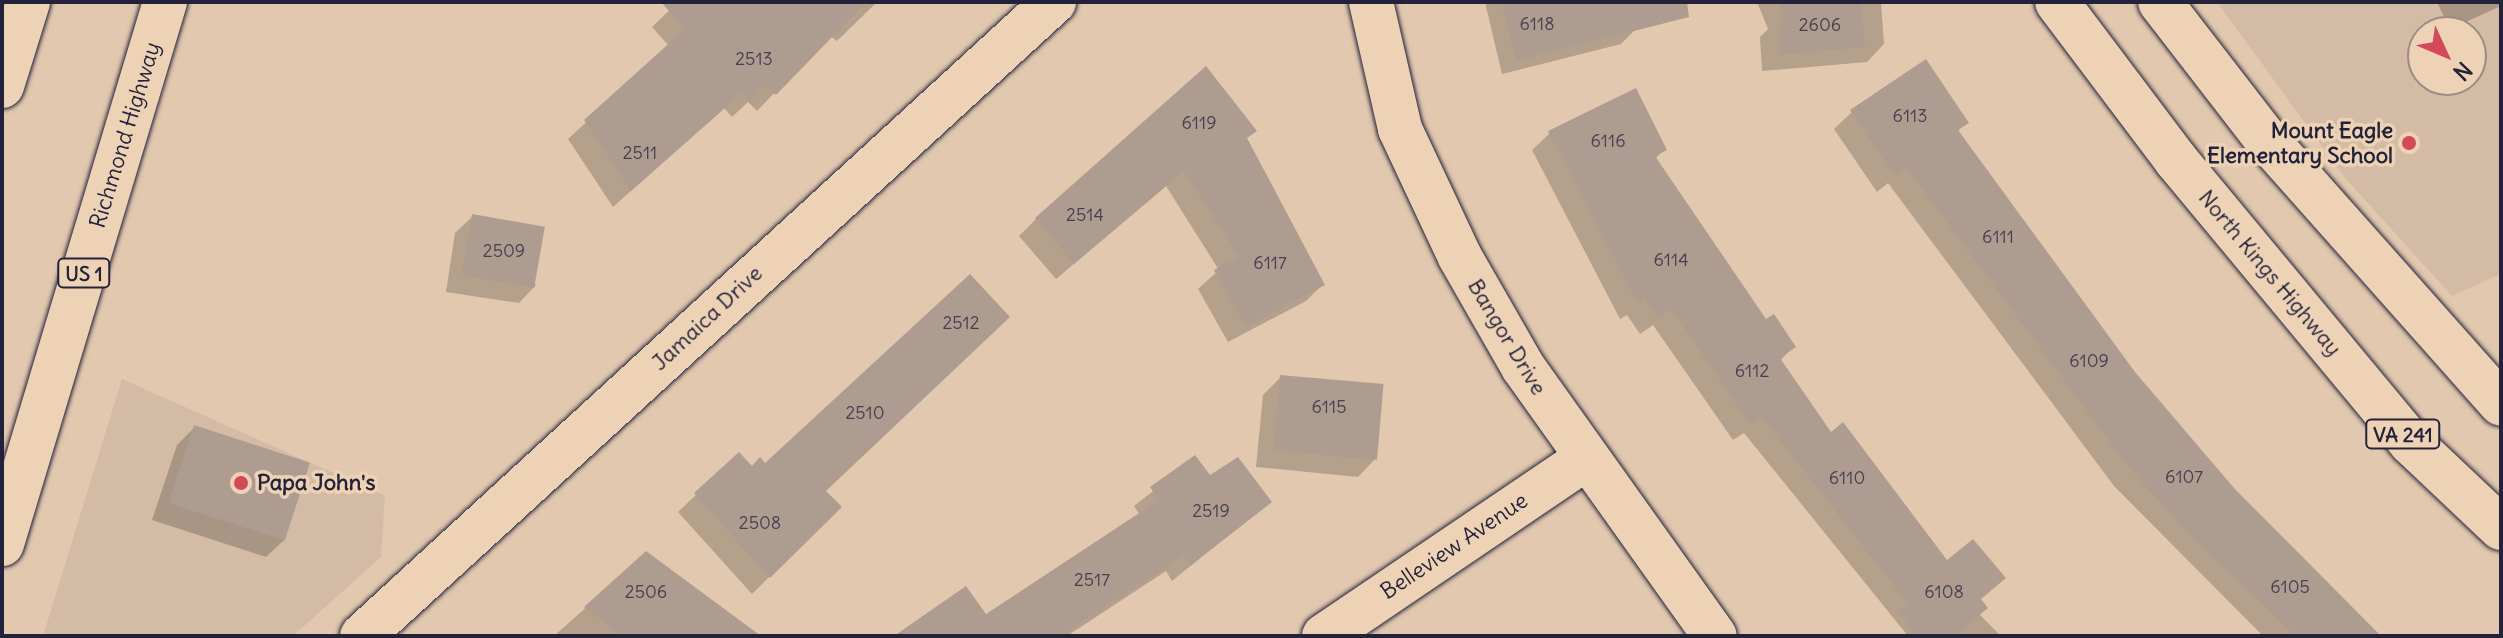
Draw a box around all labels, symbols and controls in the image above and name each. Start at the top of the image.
house number: 6118 [1519,13,1555,35]
house number: 2606 [1799,14,1841,36]
north arrow [2407,16,2487,96]
street label: Richmond Highway [84,39,166,231]
house number: 2513 [735,48,773,70]
text: N [2447,56,2478,86]
house number: 6113 [1893,105,1927,127]
house number: 6119 [1181,112,1217,134]
place label: Mount Eagle Elementary School [2207,117,2393,168]
house number: 6116 [1590,130,1626,152]
marker: Mount Eagle Elementary School [2400,134,2418,152]
house number: 2511 [623,142,657,164]
street label: North Kings Highway [2193,185,2347,361]
house number: 2514 [1066,204,1104,226]
house number: 6111 [1982,226,2014,248]
house number: 2509 [483,240,525,262]
house number: 6114 [1653,249,1689,271]
house number: 6117 [1253,252,1287,274]
road number: US 1 [56,257,112,289]
street label: Jamaica Drive [646,260,768,376]
street label: Bangor Drive [1462,274,1552,400]
house number: 2512 [942,312,980,334]
house number: 6109 [2069,350,2109,372]
house number: 6112 [1735,360,1769,382]
house number: 6115 [1311,396,1347,418]
house number: 2510 [845,402,885,424]
road number: VA 241 [2365,418,2441,450]
house number: 6107 [2165,466,2203,488]
house number: 6110 [1829,467,1865,489]
place label: Papa John's [257,470,375,496]
marker: Papa John's [232,474,250,492]
street label: Belleview Avenue [1375,487,1533,605]
house number: 2519 [1192,500,1230,522]
house number: 2508 [739,512,781,534]
house number: 2517 [1074,569,1110,591]
house number: 6105 [2270,576,2310,598]
house number: 2506 [625,581,667,603]
house number: 6108 [1924,581,1964,603]

